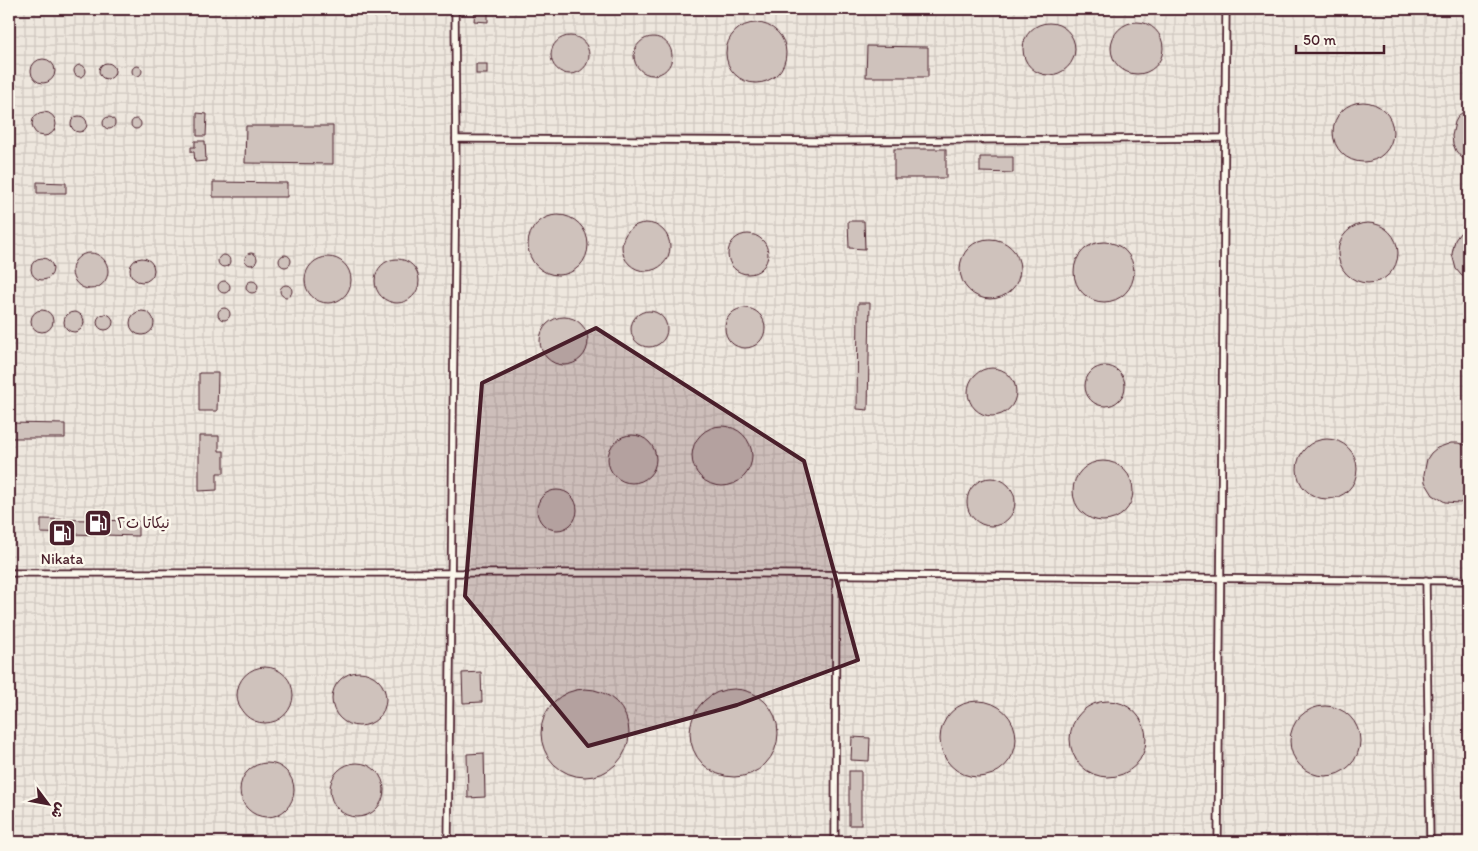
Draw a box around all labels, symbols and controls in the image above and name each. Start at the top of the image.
scale bar [1296,22,1383,54]
text: 50 m [1303,31,1336,49]
fuel station icon: نيكاتا ت٢ [83,508,113,538]
place label: نيكاتا ت٢ [117,514,170,532]
fuel station icon: Nikata [47,518,77,548]
place label: Nikata [41,550,83,568]
north arrow [22,778,72,828]
text: ش [47,800,70,822]

